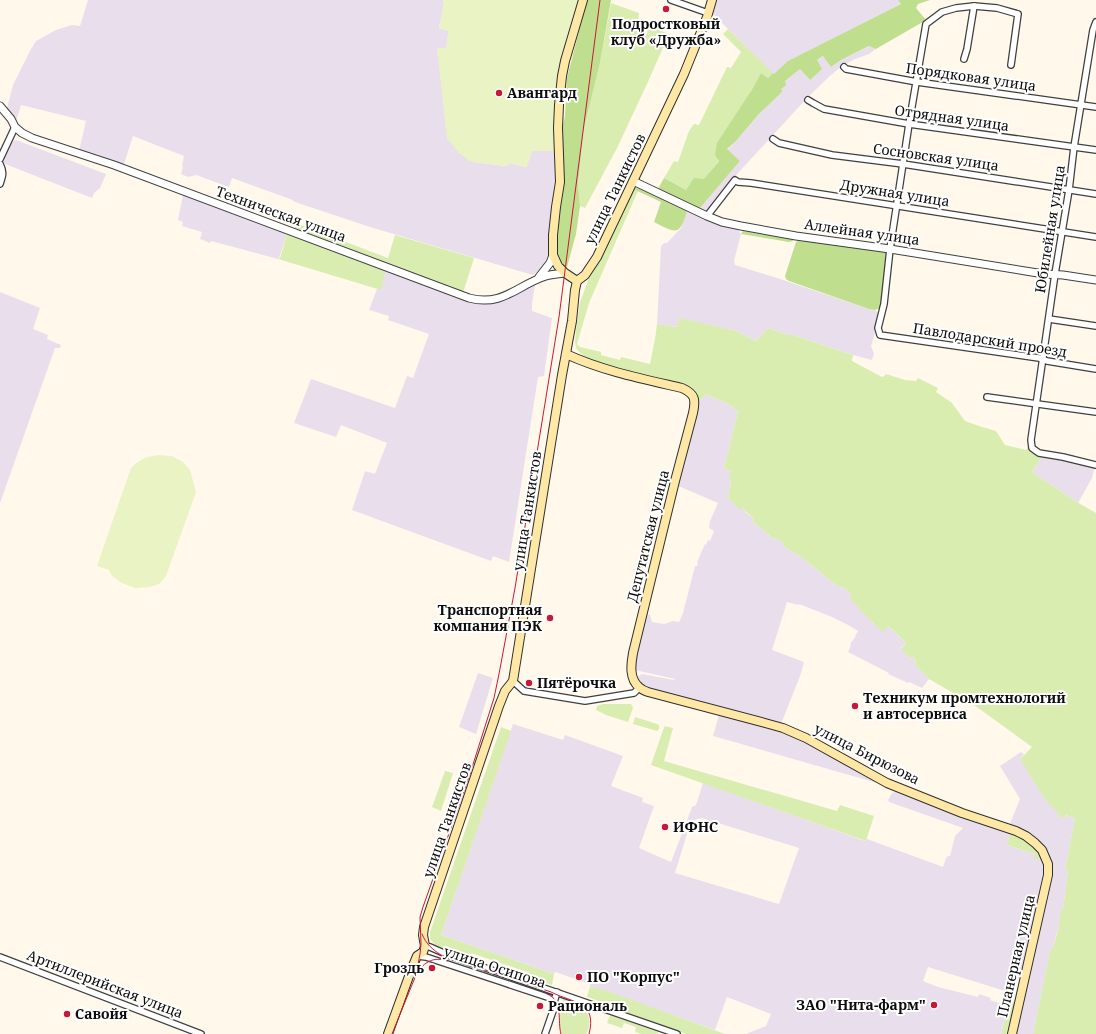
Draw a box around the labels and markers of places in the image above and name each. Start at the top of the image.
marker: Подростковый клуб «Дружба» [661,4,671,14]
place label: Подростковый клуб «Дружба» [611,14,721,49]
place label: Авангард [507,83,577,102]
marker: Авангард [494,88,504,98]
place label: Транспортная компания ПЭК [434,600,543,635]
marker: Транспортная компания ПЭК [545,613,555,623]
place label: Пятёрочка [537,673,616,692]
marker: Пятёрочка [524,678,534,688]
place label: Техникум промтехнологий и автосервиса [863,688,1066,723]
marker: Техникум промтехнологий и автосервиса [850,701,860,711]
place label: ИФНС [673,817,718,836]
marker: ИФНС [660,822,670,832]
place label: Гроздь [374,958,424,977]
marker: Гроздь [427,963,437,973]
place label: ПО "Корпус" [587,967,680,986]
marker: ПО "Корпус" [574,972,584,982]
place label: ЗАО "Нита-фарм" [796,995,926,1014]
place label: Рациональ [548,996,627,1015]
marker: ЗАО "Нита-фарм" [929,1000,939,1010]
marker: Рациональ [535,1001,545,1011]
place label: Савойя [75,1004,128,1023]
marker: Савойя [62,1009,72,1019]

